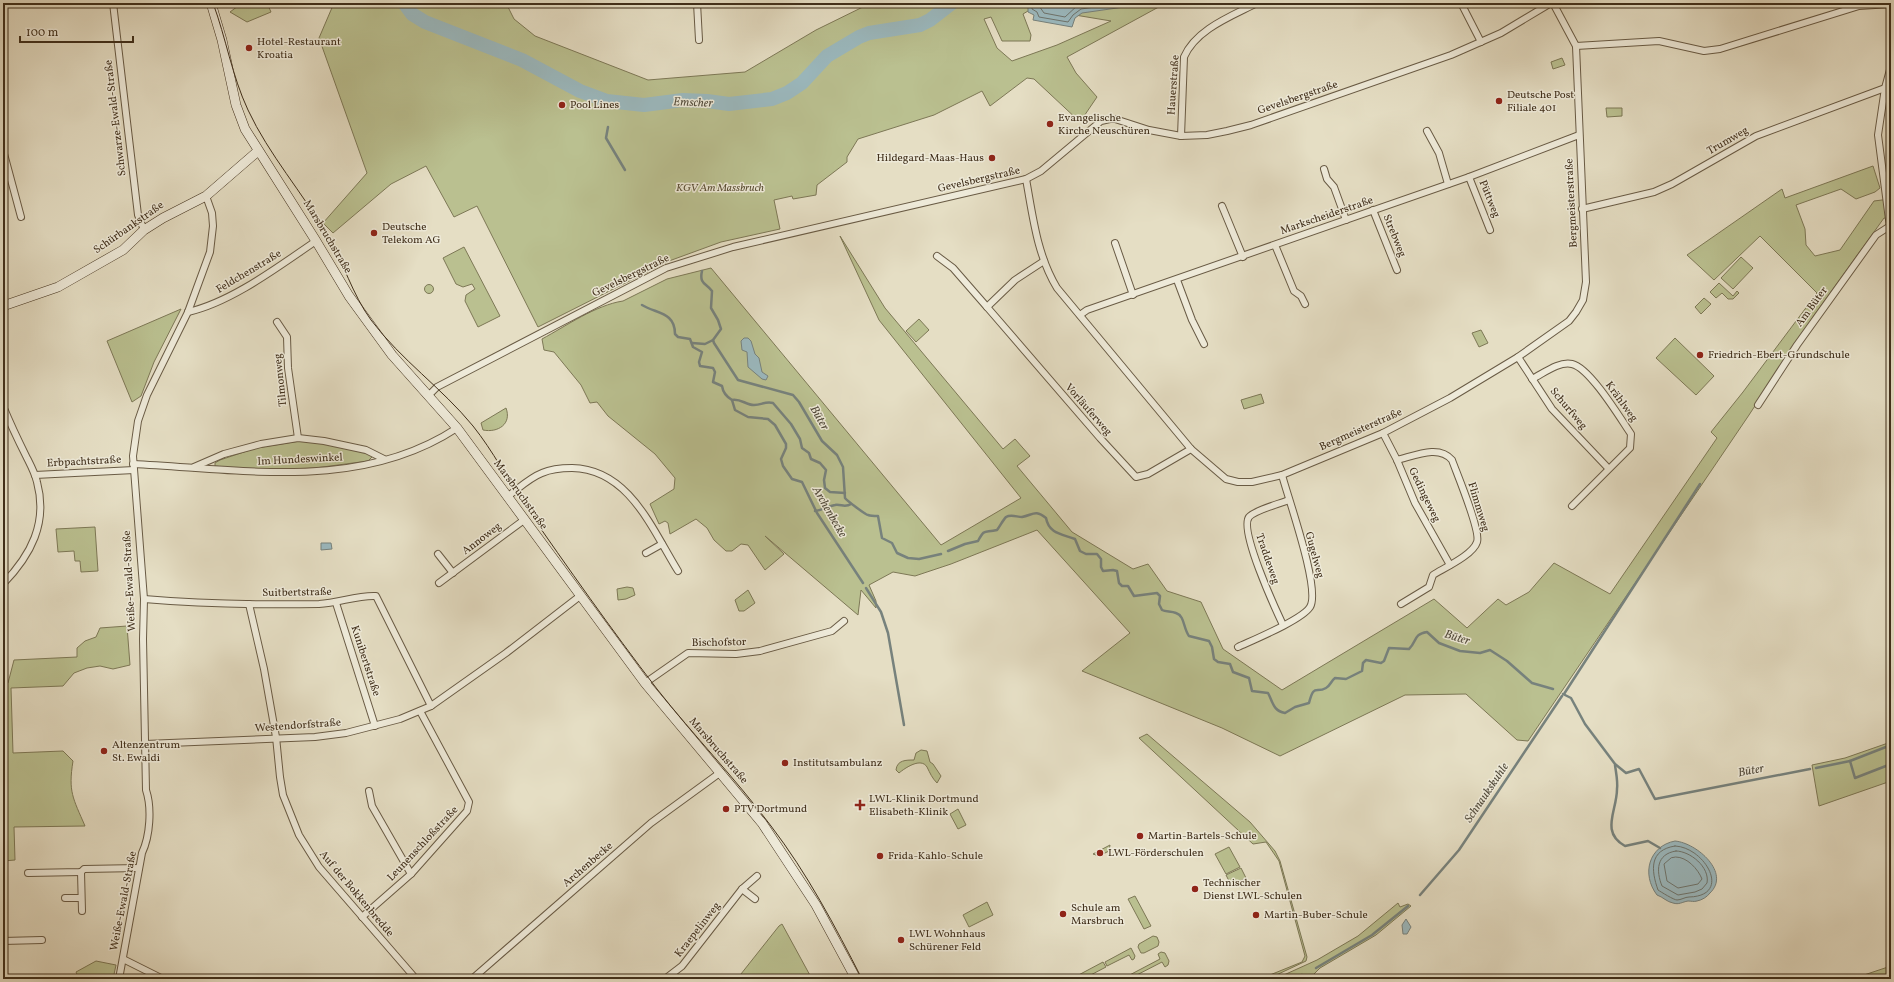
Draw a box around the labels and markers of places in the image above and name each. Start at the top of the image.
place label: Hotel-Restaurant Kroatia [257,35,341,63]
marker: Hotel-Restaurant Kroatia [244,43,254,53]
place label: Deutsche Post Filiale 401 [1507,88,1574,116]
marker: Deutsche Post Filiale 401 [1494,96,1504,106]
place label: Pool Lines [570,98,620,113]
marker: Pool Lines [557,100,567,110]
place label: Evangelische Kirche Neuschüren [1058,111,1151,139]
marker: Evangelische Kirche Neuschüren [1045,119,1055,129]
place label: Hildegard-Maas-Haus [877,151,984,166]
marker: Hildegard-Maas-Haus [987,153,997,163]
place label: Deutsche Telekom AG [382,220,441,248]
marker: Deutsche Telekom AG [369,228,379,238]
place label: Friedrich-Ebert-Grundschule [1708,348,1850,363]
marker: Friedrich-Ebert-Grundschule [1695,350,1705,360]
place label: Altenzentrum St. Ewaldi [112,738,181,766]
marker: Altenzentrum St. Ewaldi [99,746,109,756]
place label: Institutsambulanz [793,756,883,771]
marker: Institutsambulanz [780,758,790,768]
place label: LWL-Klinik Dortmund Elisabeth-Klinik [869,792,979,820]
marker: LWL-Klinik Dortmund Elisabeth-Klinik [854,799,866,811]
place label: PTV Dortmund [734,802,807,817]
marker: PTV Dortmund [721,804,731,814]
place label: Martin-Bartels-Schule [1148,829,1257,844]
marker: Martin-Bartels-Schule [1135,831,1145,841]
place label: LWL-Förderschulen [1108,846,1204,861]
marker: LWL-Förderschulen [1095,848,1105,858]
place label: Frida-Kahlo-Schule [888,849,983,864]
marker: Frida-Kahlo-Schule [875,851,885,861]
place label: Technischer Dienst LWL-Schulen [1203,876,1303,904]
marker: Technischer Dienst LWL-Schulen [1190,884,1200,894]
place label: Schule am Marsbruch [1071,901,1125,929]
place label: Martin-Buber-Schule [1264,908,1368,923]
marker: Schule am Marsbruch [1058,909,1068,919]
marker: Martin-Buber-Schule [1251,910,1261,920]
place label: LWL Wohnhaus Schürener Feld [909,927,986,955]
marker: LWL Wohnhaus Schürener Feld [896,935,906,945]

